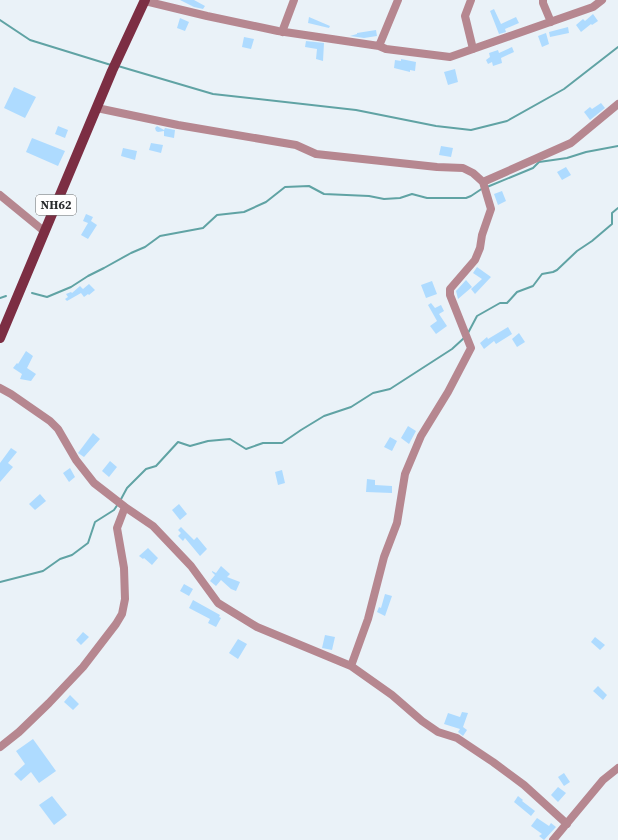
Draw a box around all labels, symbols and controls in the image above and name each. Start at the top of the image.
road number: NH62 [36,195,76,215]

